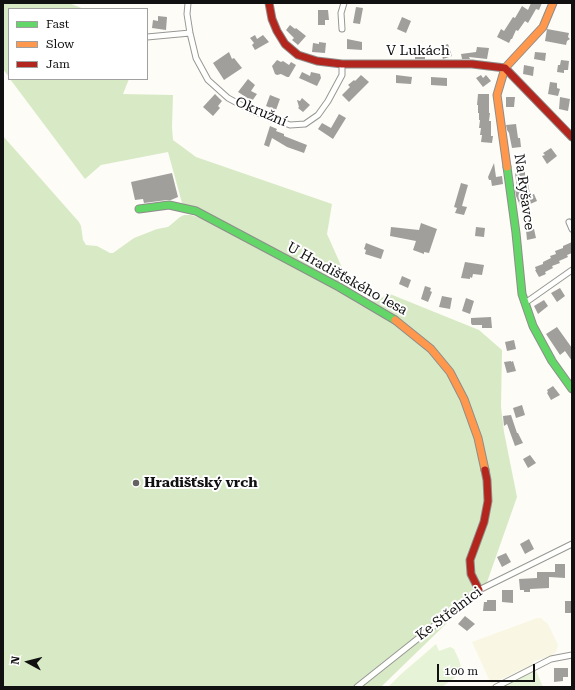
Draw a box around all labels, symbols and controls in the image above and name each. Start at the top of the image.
legend [8,8,148,80]
text: Fast [46,17,69,31]
text: Slow [46,37,74,51]
street label: V Lukách [386,43,450,59]
text: Jam [46,57,70,71]
street label: Okružní [233,94,289,130]
street label: Na Ryšavce [510,153,538,231]
street label: U Hradišťského lesa [284,239,410,319]
place label: Hradišťský vrch [144,475,258,491]
marker: Hradišťský vrch [131,478,141,488]
street label: Ke Střelnici [413,584,485,644]
north arrow [8,642,48,682]
text: N [9,655,23,665]
scale bar [439,656,537,682]
text: 100 m [444,664,478,678]

